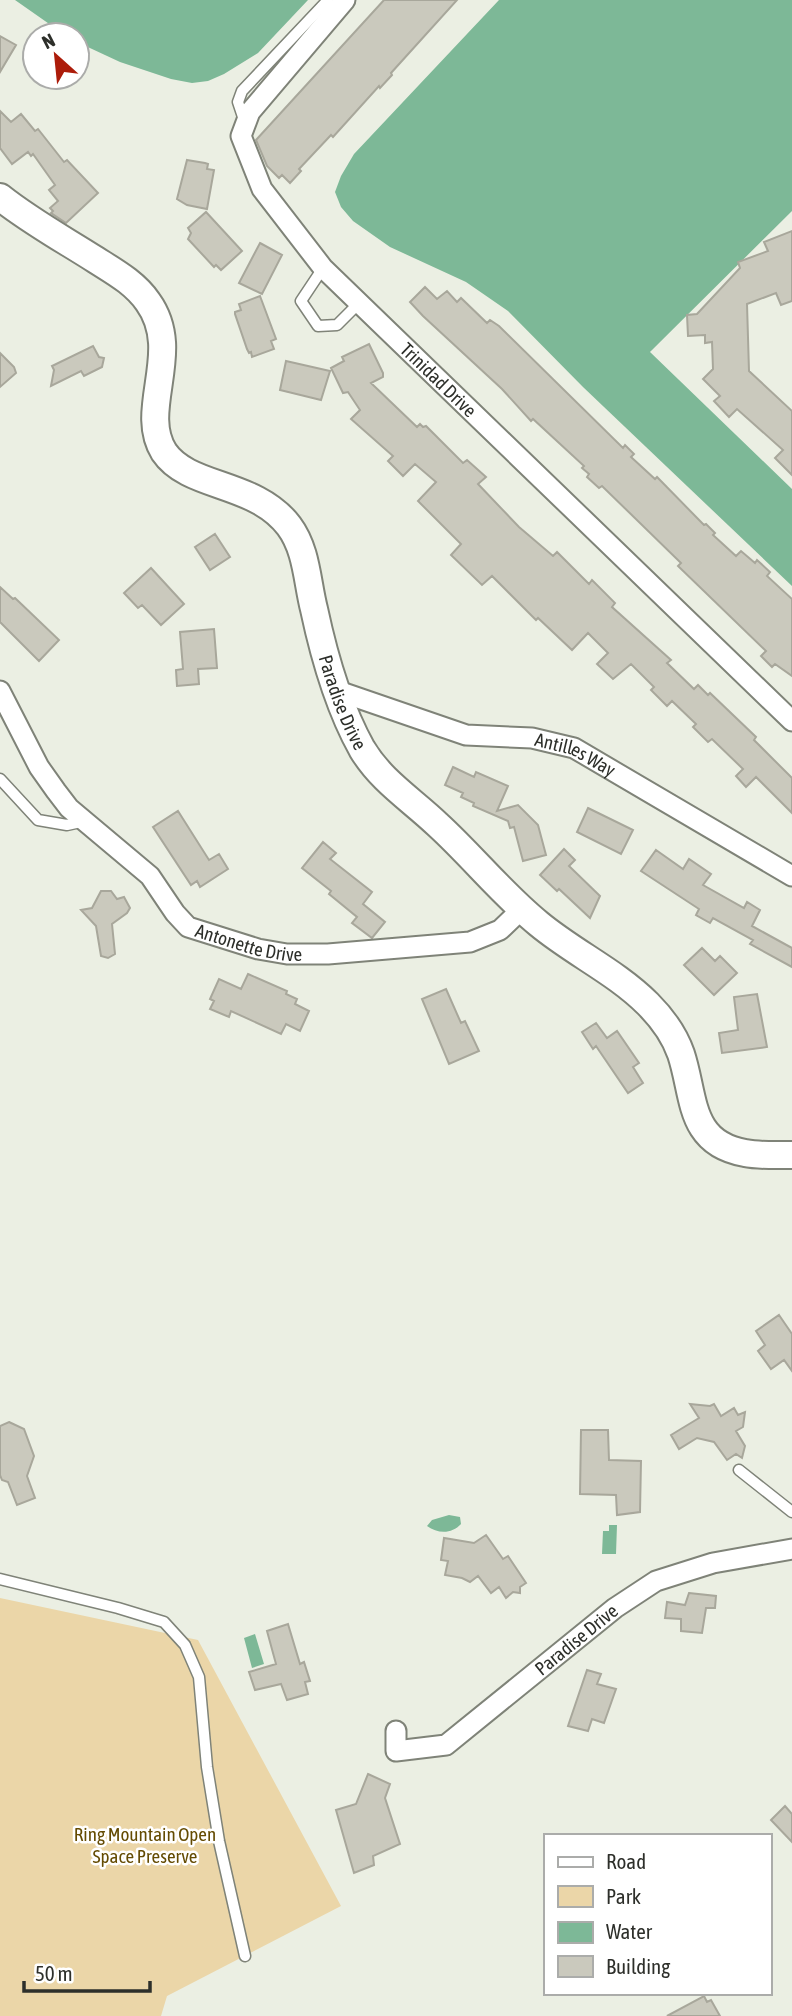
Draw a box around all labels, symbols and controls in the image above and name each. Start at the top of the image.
north arrow [21,21,91,91]
text: N [38,29,58,53]
street label: Trinidad Drive [396,338,481,421]
street label: Paradise Drive [315,652,371,754]
street label: Antilles Way [533,728,620,781]
street label: Antonette Drive [193,919,302,965]
street label: Paradise Drive [530,1599,622,1680]
park label: Ring Mountain Open Space Preserve [74,1823,216,1867]
legend [544,1834,771,1995]
text: Road [606,1849,646,1873]
text: Park [606,1884,641,1908]
text: Water [606,1919,653,1943]
scale bar [24,1950,150,1994]
text: Building [606,1954,670,1978]
text: 50 m [35,1961,73,1985]

